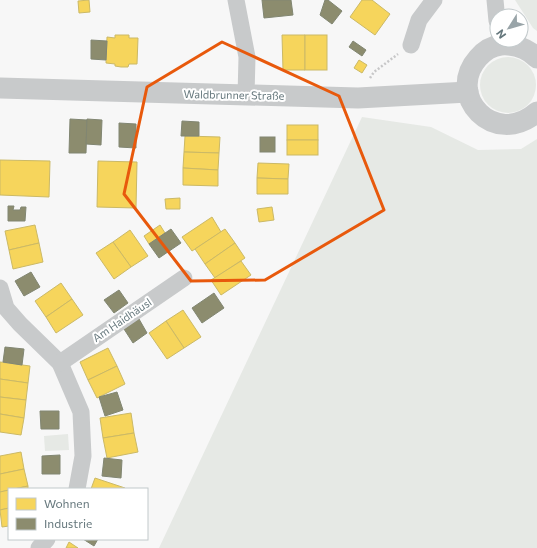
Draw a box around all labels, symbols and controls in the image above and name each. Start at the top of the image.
north arrow [489,8,529,48]
text: N [493,27,508,42]
street label: Waldbrunner Straße [183,87,285,102]
street label: Am Haidhäusl [90,295,154,344]
legend [8,488,148,540]
text: Wohnen [44,496,90,510]
text: Industrie [44,516,92,530]

